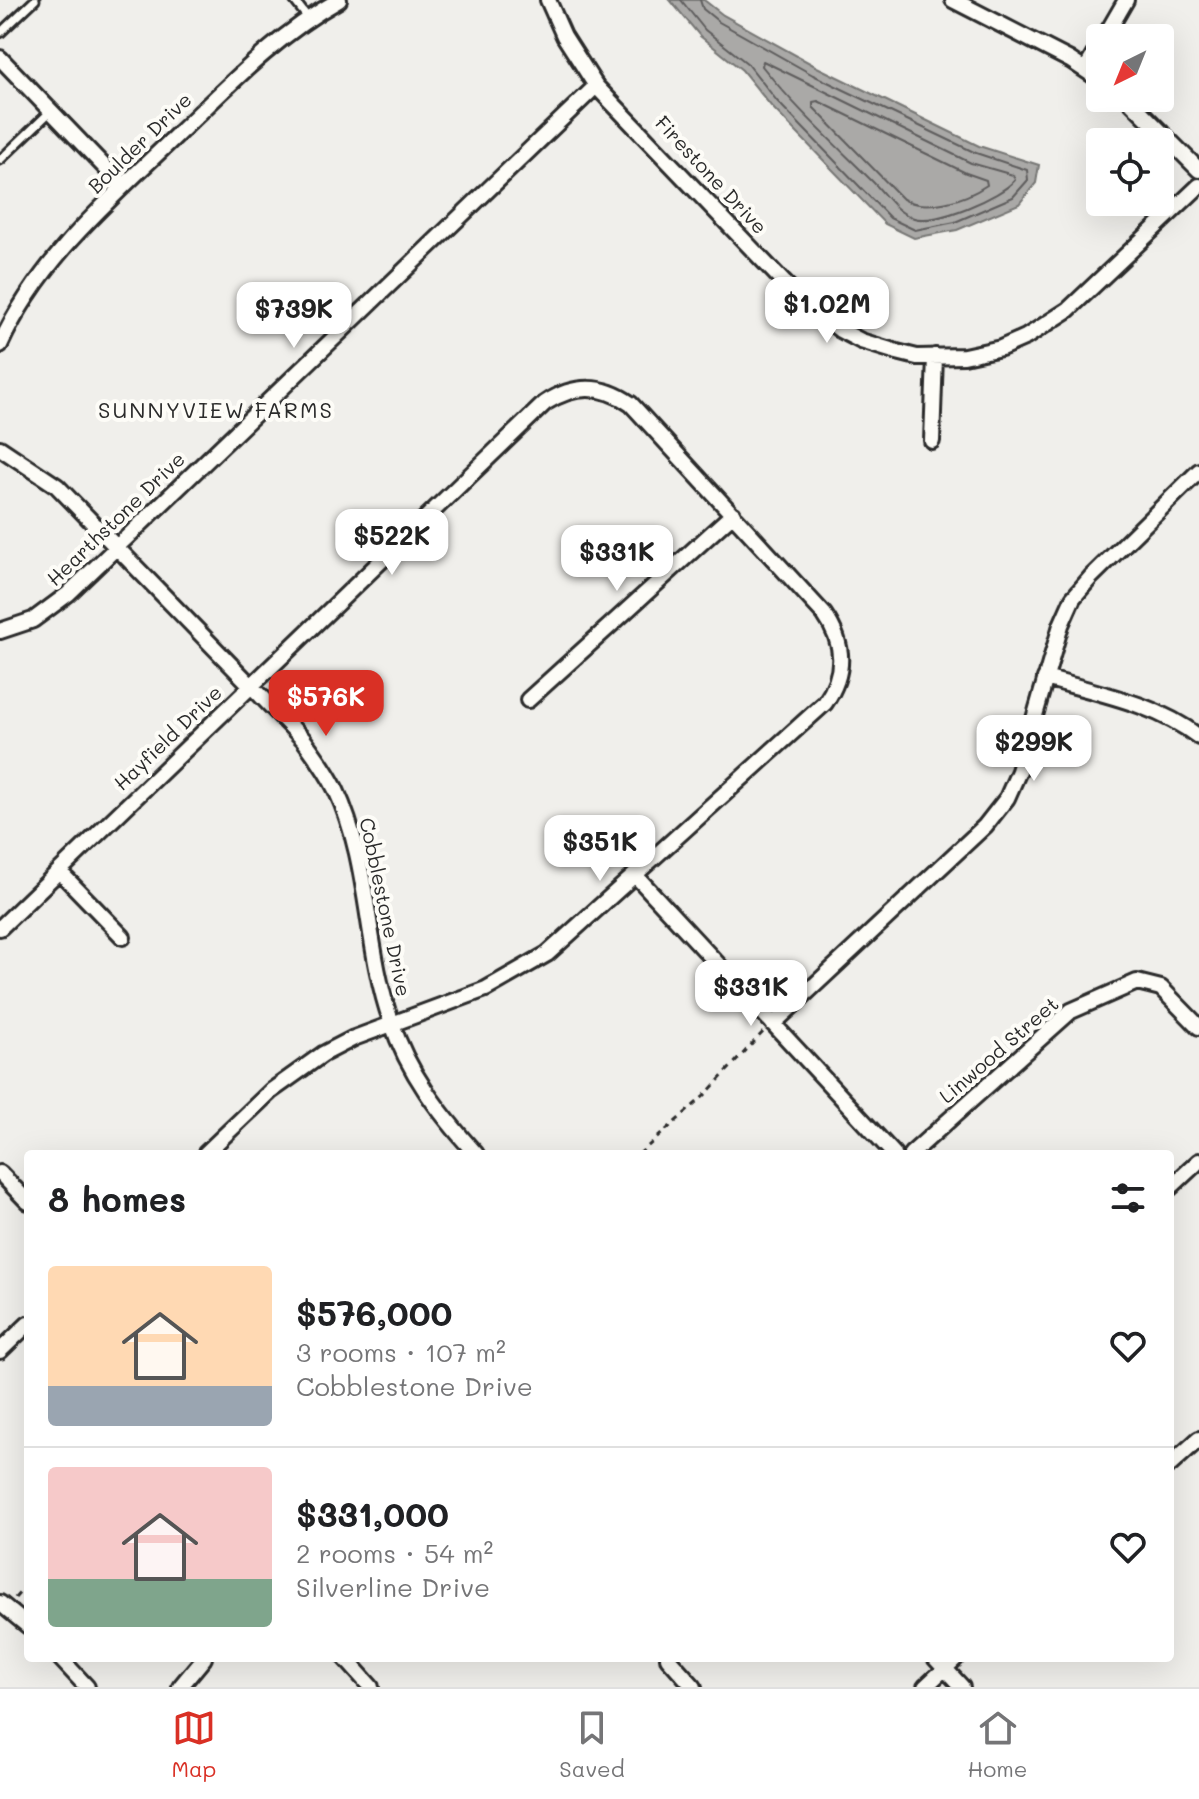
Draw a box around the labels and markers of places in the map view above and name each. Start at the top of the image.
pin: $1.02M [762,277,892,345]
pin: $739K [238,282,350,350]
pin: $522K [336,509,448,577]
pin: $331K [561,525,673,593]
pin: $576K [270,670,382,738]
pin: $299K [978,715,1090,783]
pin: $351K [544,815,656,883]
pin: $331K [695,960,807,1028]

